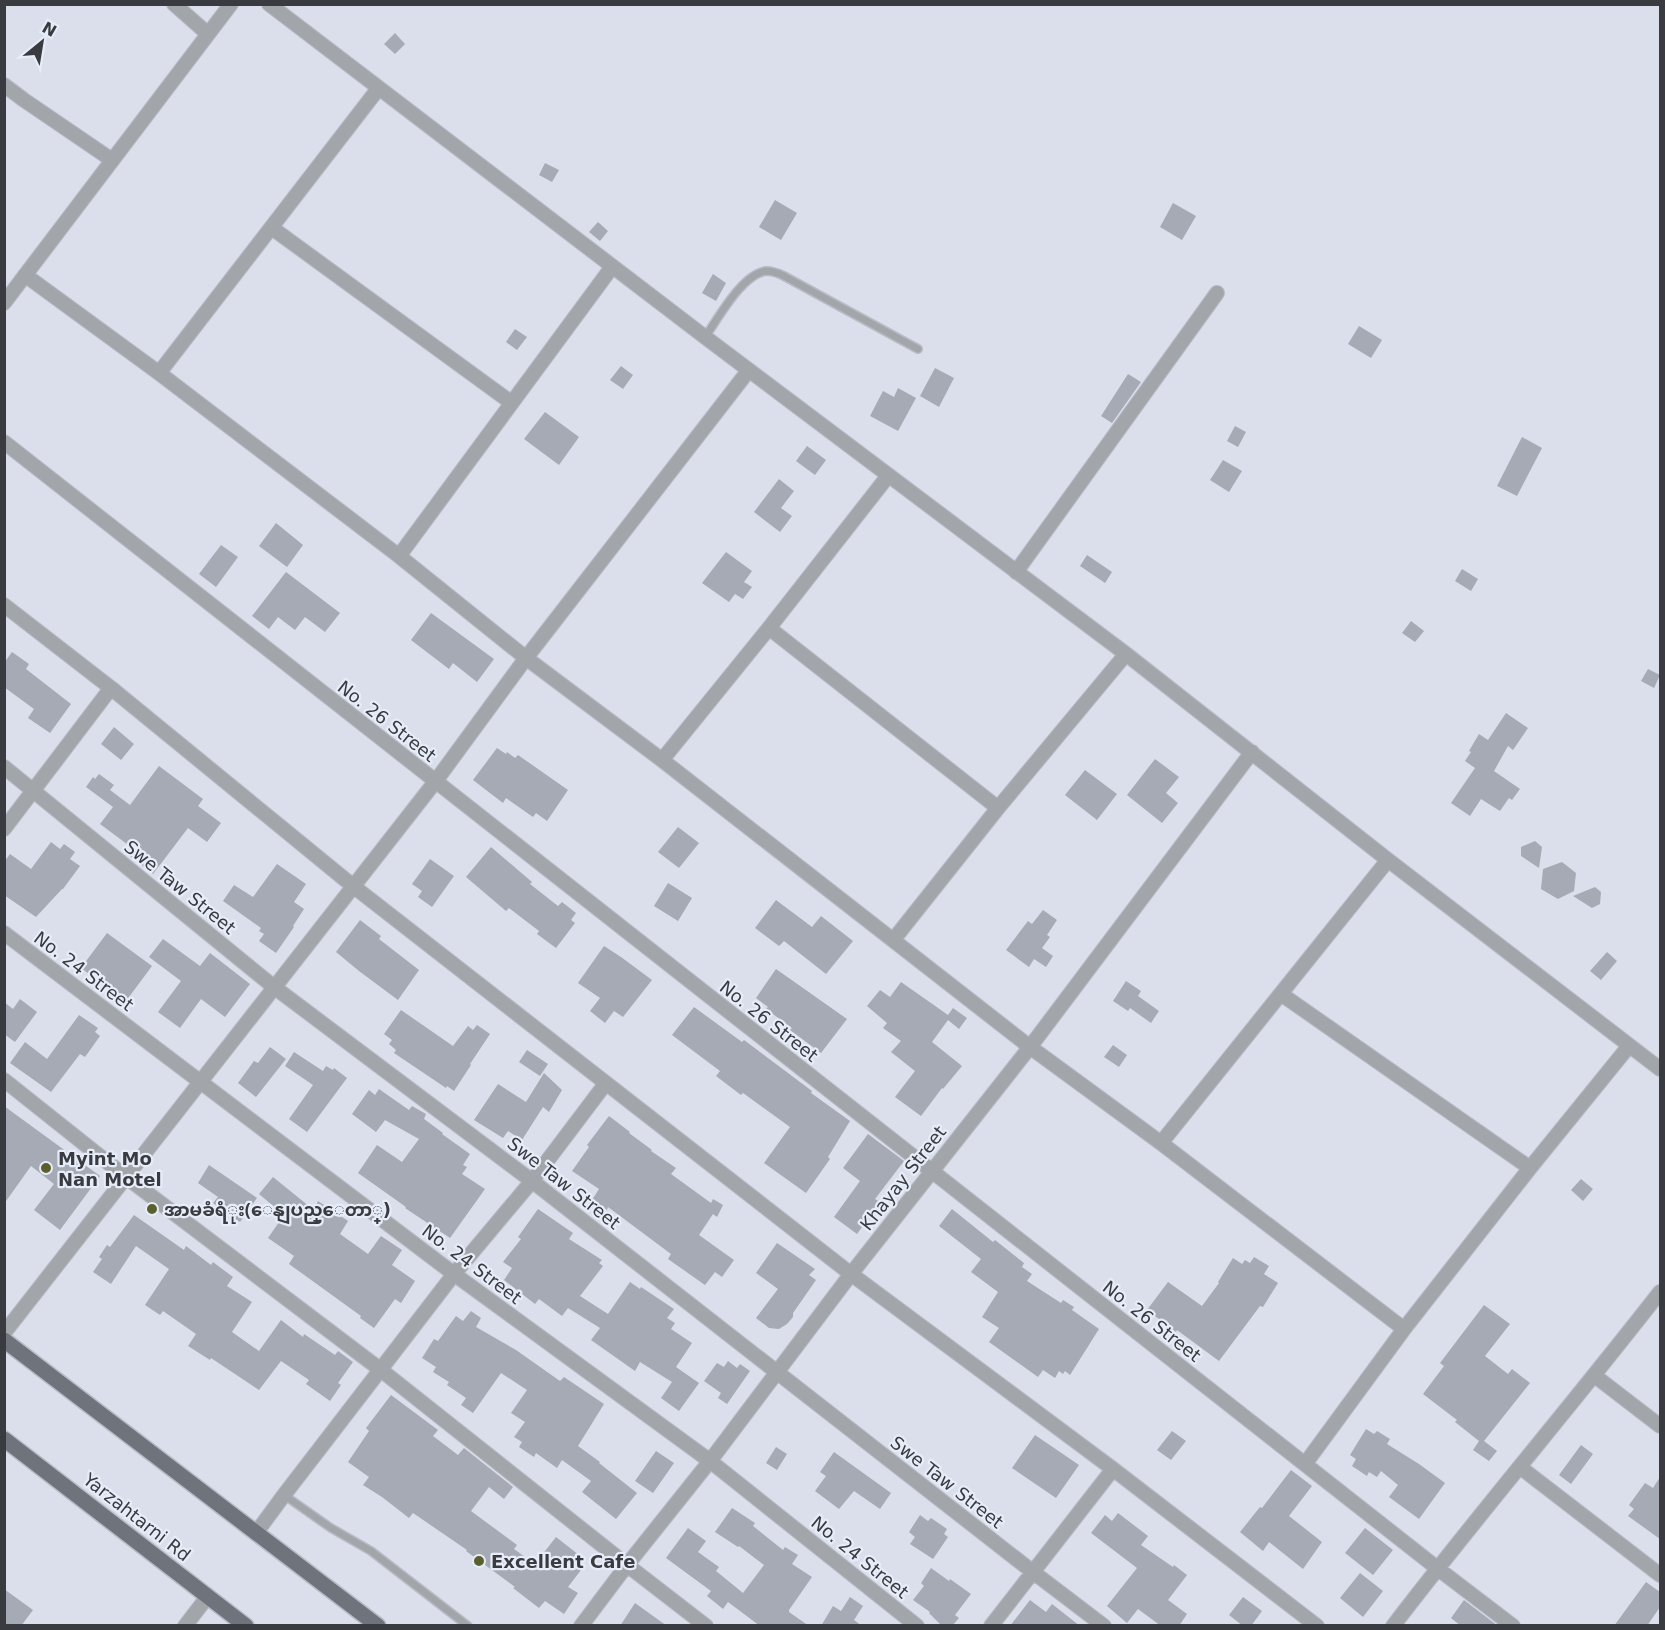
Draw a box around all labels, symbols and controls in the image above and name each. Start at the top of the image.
north arrow [12,12,72,72]
text: N [39,18,60,41]
street label: No. 26 Street [334,676,440,766]
street label: Swe Taw Street [120,836,240,938]
street label: No. 24 Street [30,927,138,1015]
street label: No. 26 Street [716,976,822,1066]
street label: Khayay Street [856,1121,950,1235]
street label: Swe Taw Street [504,1133,624,1233]
place label: Myint Mo Nan Motel [58,1148,162,1190]
marker: Myint Mo Nan Motel [39,1161,53,1175]
place label: အာမခံရံုး(ေနျပည္ေတာ္) [164,1199,391,1225]
marker: အာမခံရံုး(ေနျပည္ေတာ္) [145,1202,159,1216]
street label: No. 24 Street [418,1220,526,1308]
street label: No. 26 Street [1099,1276,1205,1366]
street label: Swe Taw Street [887,1432,1007,1532]
street label: Yarzahtarni Rd [78,1468,195,1565]
street label: No. 24 Street [807,1511,913,1603]
place label: Excellent Cafe [491,1551,635,1572]
marker: Excellent Cafe [472,1554,486,1568]

